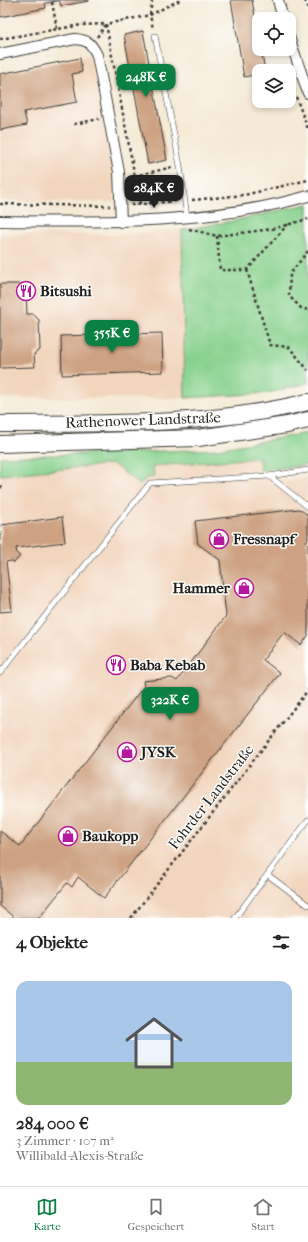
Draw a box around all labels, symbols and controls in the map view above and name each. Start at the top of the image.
map controls [252,12,296,108]
button: locate [252,12,296,56]
pin: 248K € [113,64,179,98]
button: layers [252,64,296,108]
text: 248K € [126,69,166,84]
pin: 284K € [121,175,187,209]
text: 284K € [134,180,174,195]
restaurant icon: Bitsushi [15,280,37,302]
place label: Bitsushi [40,282,92,300]
pin: 355K € [79,320,145,354]
text: 355K € [94,325,130,340]
street label: Rathenower Landstraße [65,408,222,432]
shop icon: Fressnapf [208,528,230,550]
place label: Fressnapf [232,530,299,548]
shop icon: Hammer [233,577,255,599]
place label: Hammer [173,579,231,597]
restaurant icon: Baba Kebab [105,654,127,676]
place label: Baba Kebab [130,656,206,674]
pin: 322K € [137,687,203,721]
text: 322K € [151,692,189,707]
shop icon: JYSK [116,741,138,763]
street label: Fohrder Landstraße [165,741,258,853]
place label: JYSK [139,743,177,761]
shop icon: Baukopp [57,825,79,847]
place label: Baukopp [82,827,139,845]
icon: filters [270,931,292,953]
text: 4 Objekte [16,932,88,952]
icon: home [118,1007,190,1079]
text: 284 000 € [16,1113,89,1133]
text: 3 Zimmer · 107 m² [16,1133,114,1148]
text: Willibald-Alexis-Straße [16,1148,144,1163]
tab: Karte [33,1196,61,1233]
tab: Gespeichert [128,1196,184,1233]
tab: Start [251,1196,275,1233]

